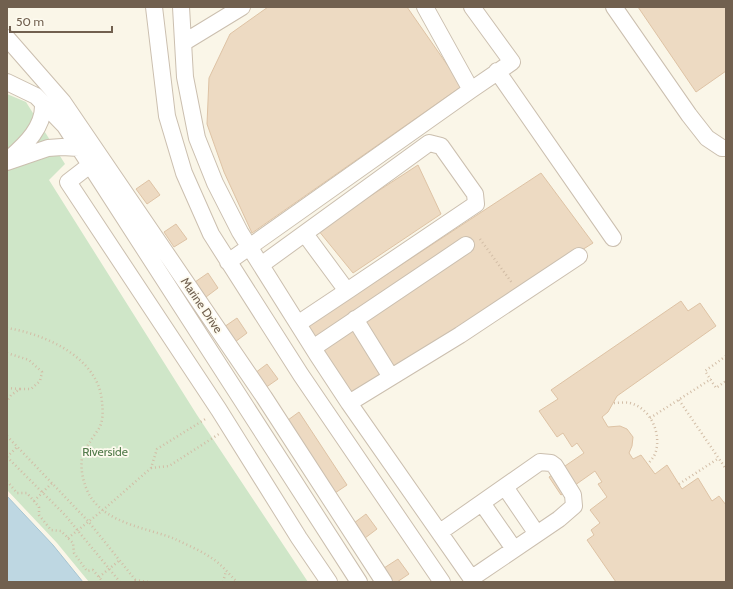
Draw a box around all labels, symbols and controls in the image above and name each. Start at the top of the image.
scale bar [10,8,112,34]
text: 50 m [16,14,44,29]
street label: Marine Drive [178,274,226,336]
park label: Riverside [82,444,128,459]

